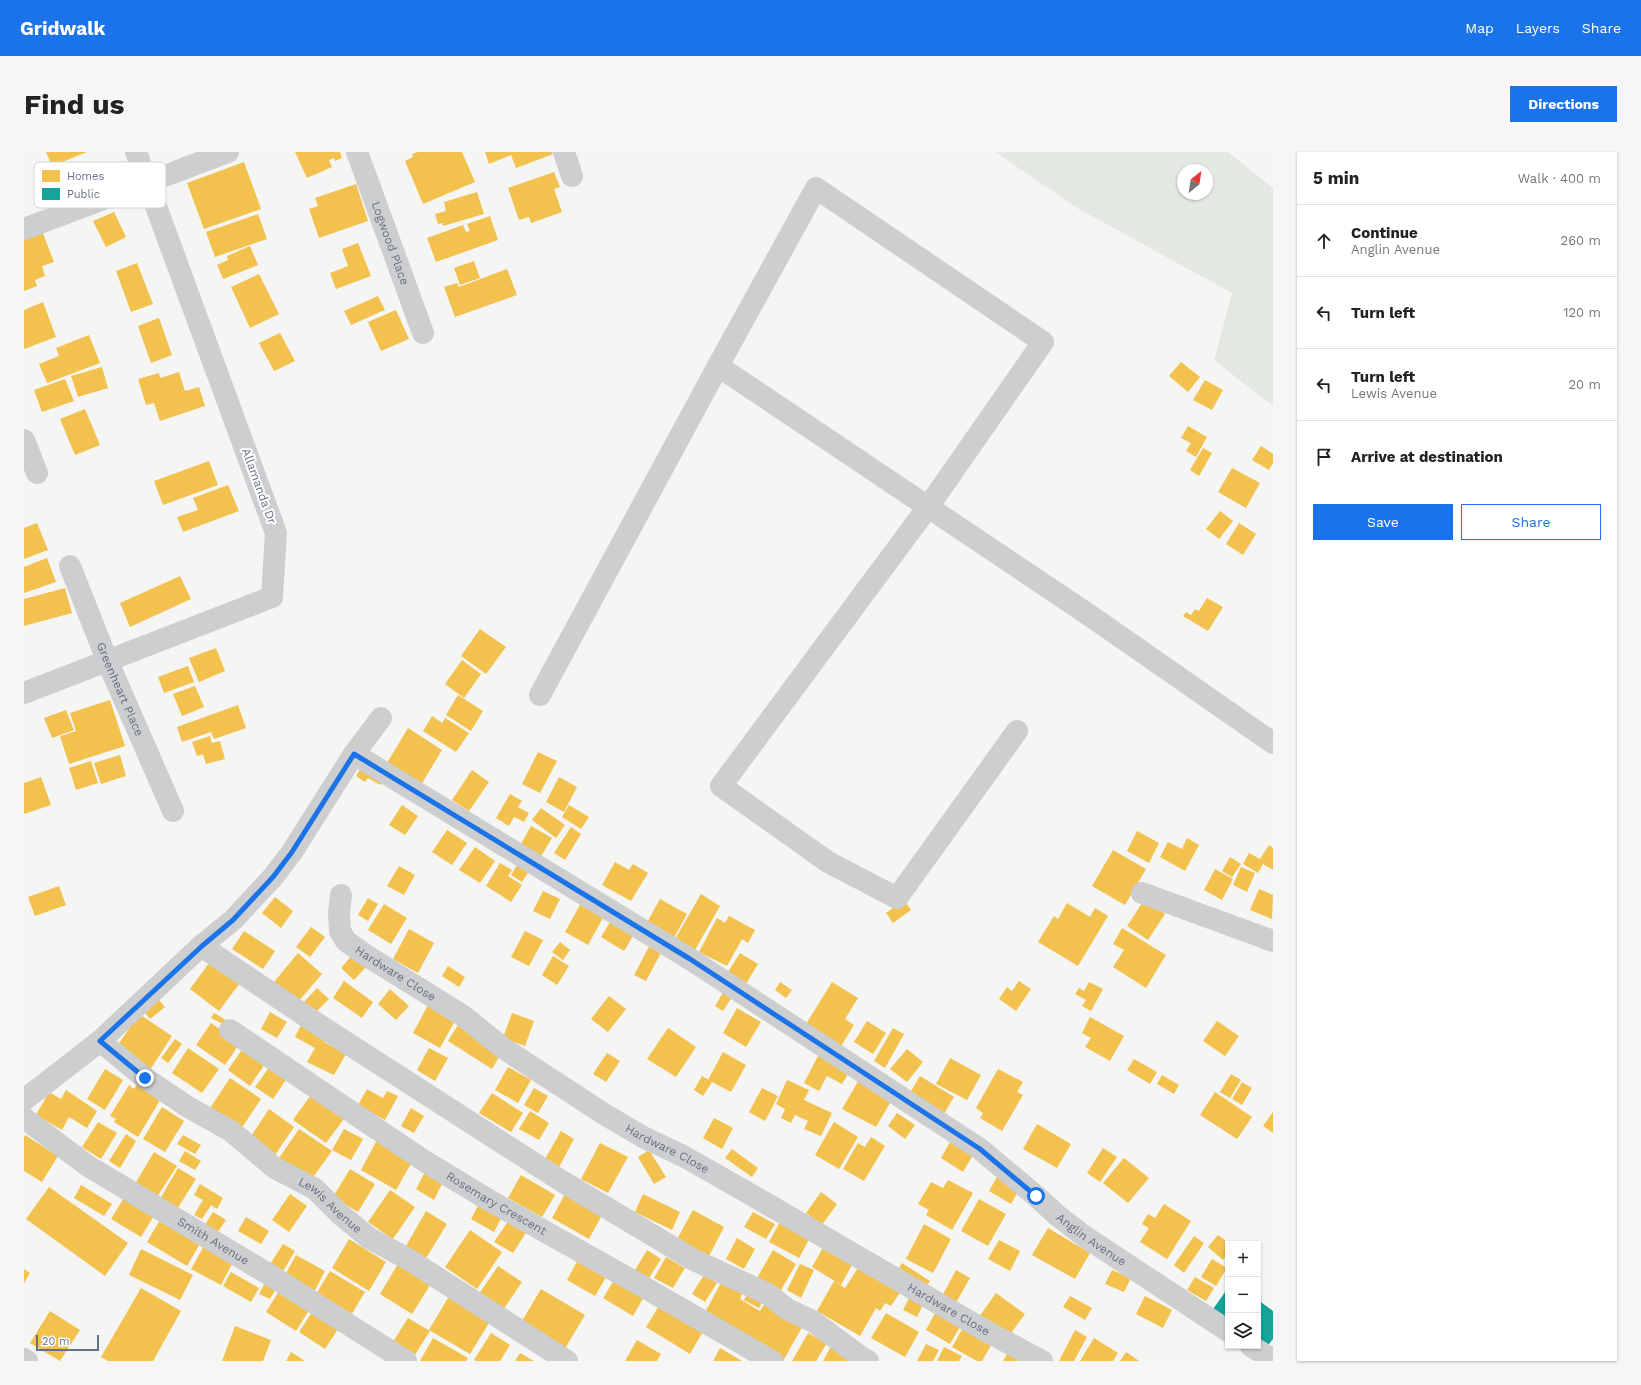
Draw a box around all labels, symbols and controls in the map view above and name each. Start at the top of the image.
text: Gridwalk [20,17,105,40]
text: Map [1465,20,1494,36]
text: Layers [1516,20,1560,36]
text: Share [1582,20,1621,36]
button: Directions [1510,86,1617,122]
text: Find us [24,88,124,121]
legend [34,162,166,208]
north arrow [1177,164,1213,200]
text: 5 min [1313,168,1359,188]
text: Homes [67,170,104,183]
text: Walk · 400 m [1518,171,1601,186]
text: Public [67,188,100,201]
street label: Logwood Place [369,199,412,287]
text: Continue [1351,224,1418,242]
icon: ahead [1313,230,1335,252]
text: 260 m [1561,233,1601,248]
text: Anglin Avenue [1351,242,1440,257]
icon: left [1313,302,1335,324]
text: Turn left [1351,304,1415,322]
text: 120 m [1563,305,1601,320]
text: Turn left [1351,368,1415,386]
icon: left [1313,374,1335,396]
text: 20 m [1569,377,1601,392]
text: Lewis Avenue [1351,386,1437,401]
street label: Allamanda Dr [239,446,279,526]
icon: arrive [1313,446,1335,468]
text: Arrive at destination [1351,448,1503,466]
button: Save [1313,504,1453,540]
button: Share [1461,504,1601,540]
street label: Greenheart Place [94,640,146,738]
street label: Hardware Close [352,943,438,1004]
route end [136,1069,154,1087]
street label: Hardware Close [623,1121,712,1176]
street label: Rosemary Crescent [444,1169,549,1238]
street label: Lewis Avenue [296,1175,365,1236]
route start [1027,1187,1045,1205]
street label: Anglin Avenue [1054,1210,1129,1269]
street label: Smith Avenue [175,1214,252,1268]
map controls [1225,1241,1261,1349]
button: + [1225,1241,1261,1277]
button: − [1225,1277,1261,1313]
street label: Hardware Close [905,1280,992,1339]
button: layers [1225,1313,1261,1349]
scale bar [36,1333,99,1352]
text: 20 m [42,1335,70,1348]

